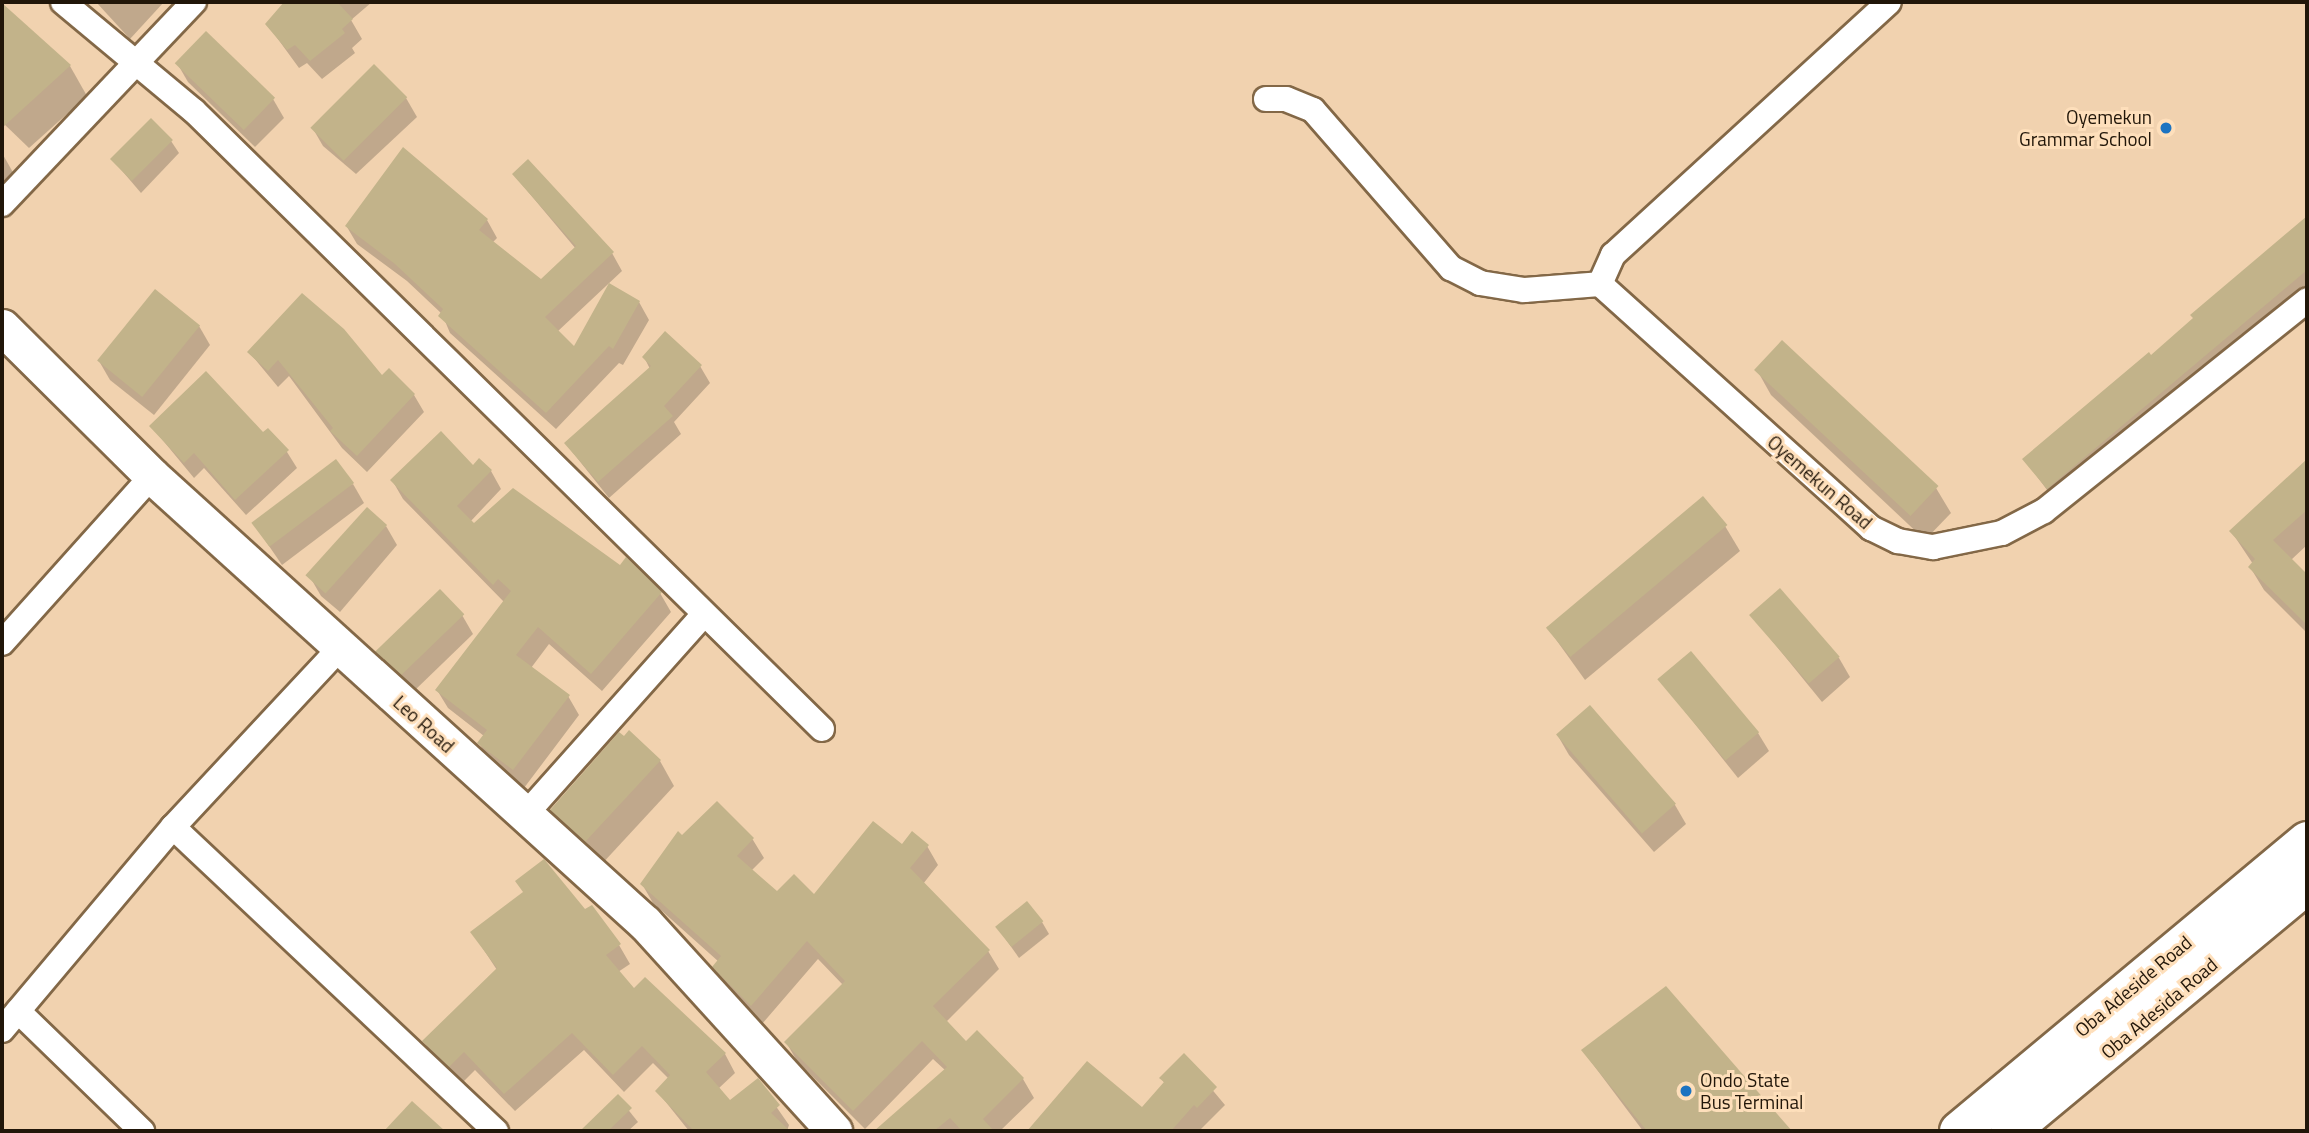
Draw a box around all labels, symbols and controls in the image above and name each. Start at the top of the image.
place label: Oyemekun Grammar School [2019,106,2152,150]
marker: Oyemekun Grammar School [2158,120,2174,136]
street label: Oyemekun Road [1763,430,1877,534]
street label: Leo Road [389,691,459,757]
street label: Oba Adeside Road [2070,931,2196,1041]
street label: Oba Adesida Road [2096,953,2222,1063]
place label: Ondo State Bus Terminal [1700,1069,1803,1113]
marker: Ondo State Bus Terminal [1678,1083,1694,1099]

